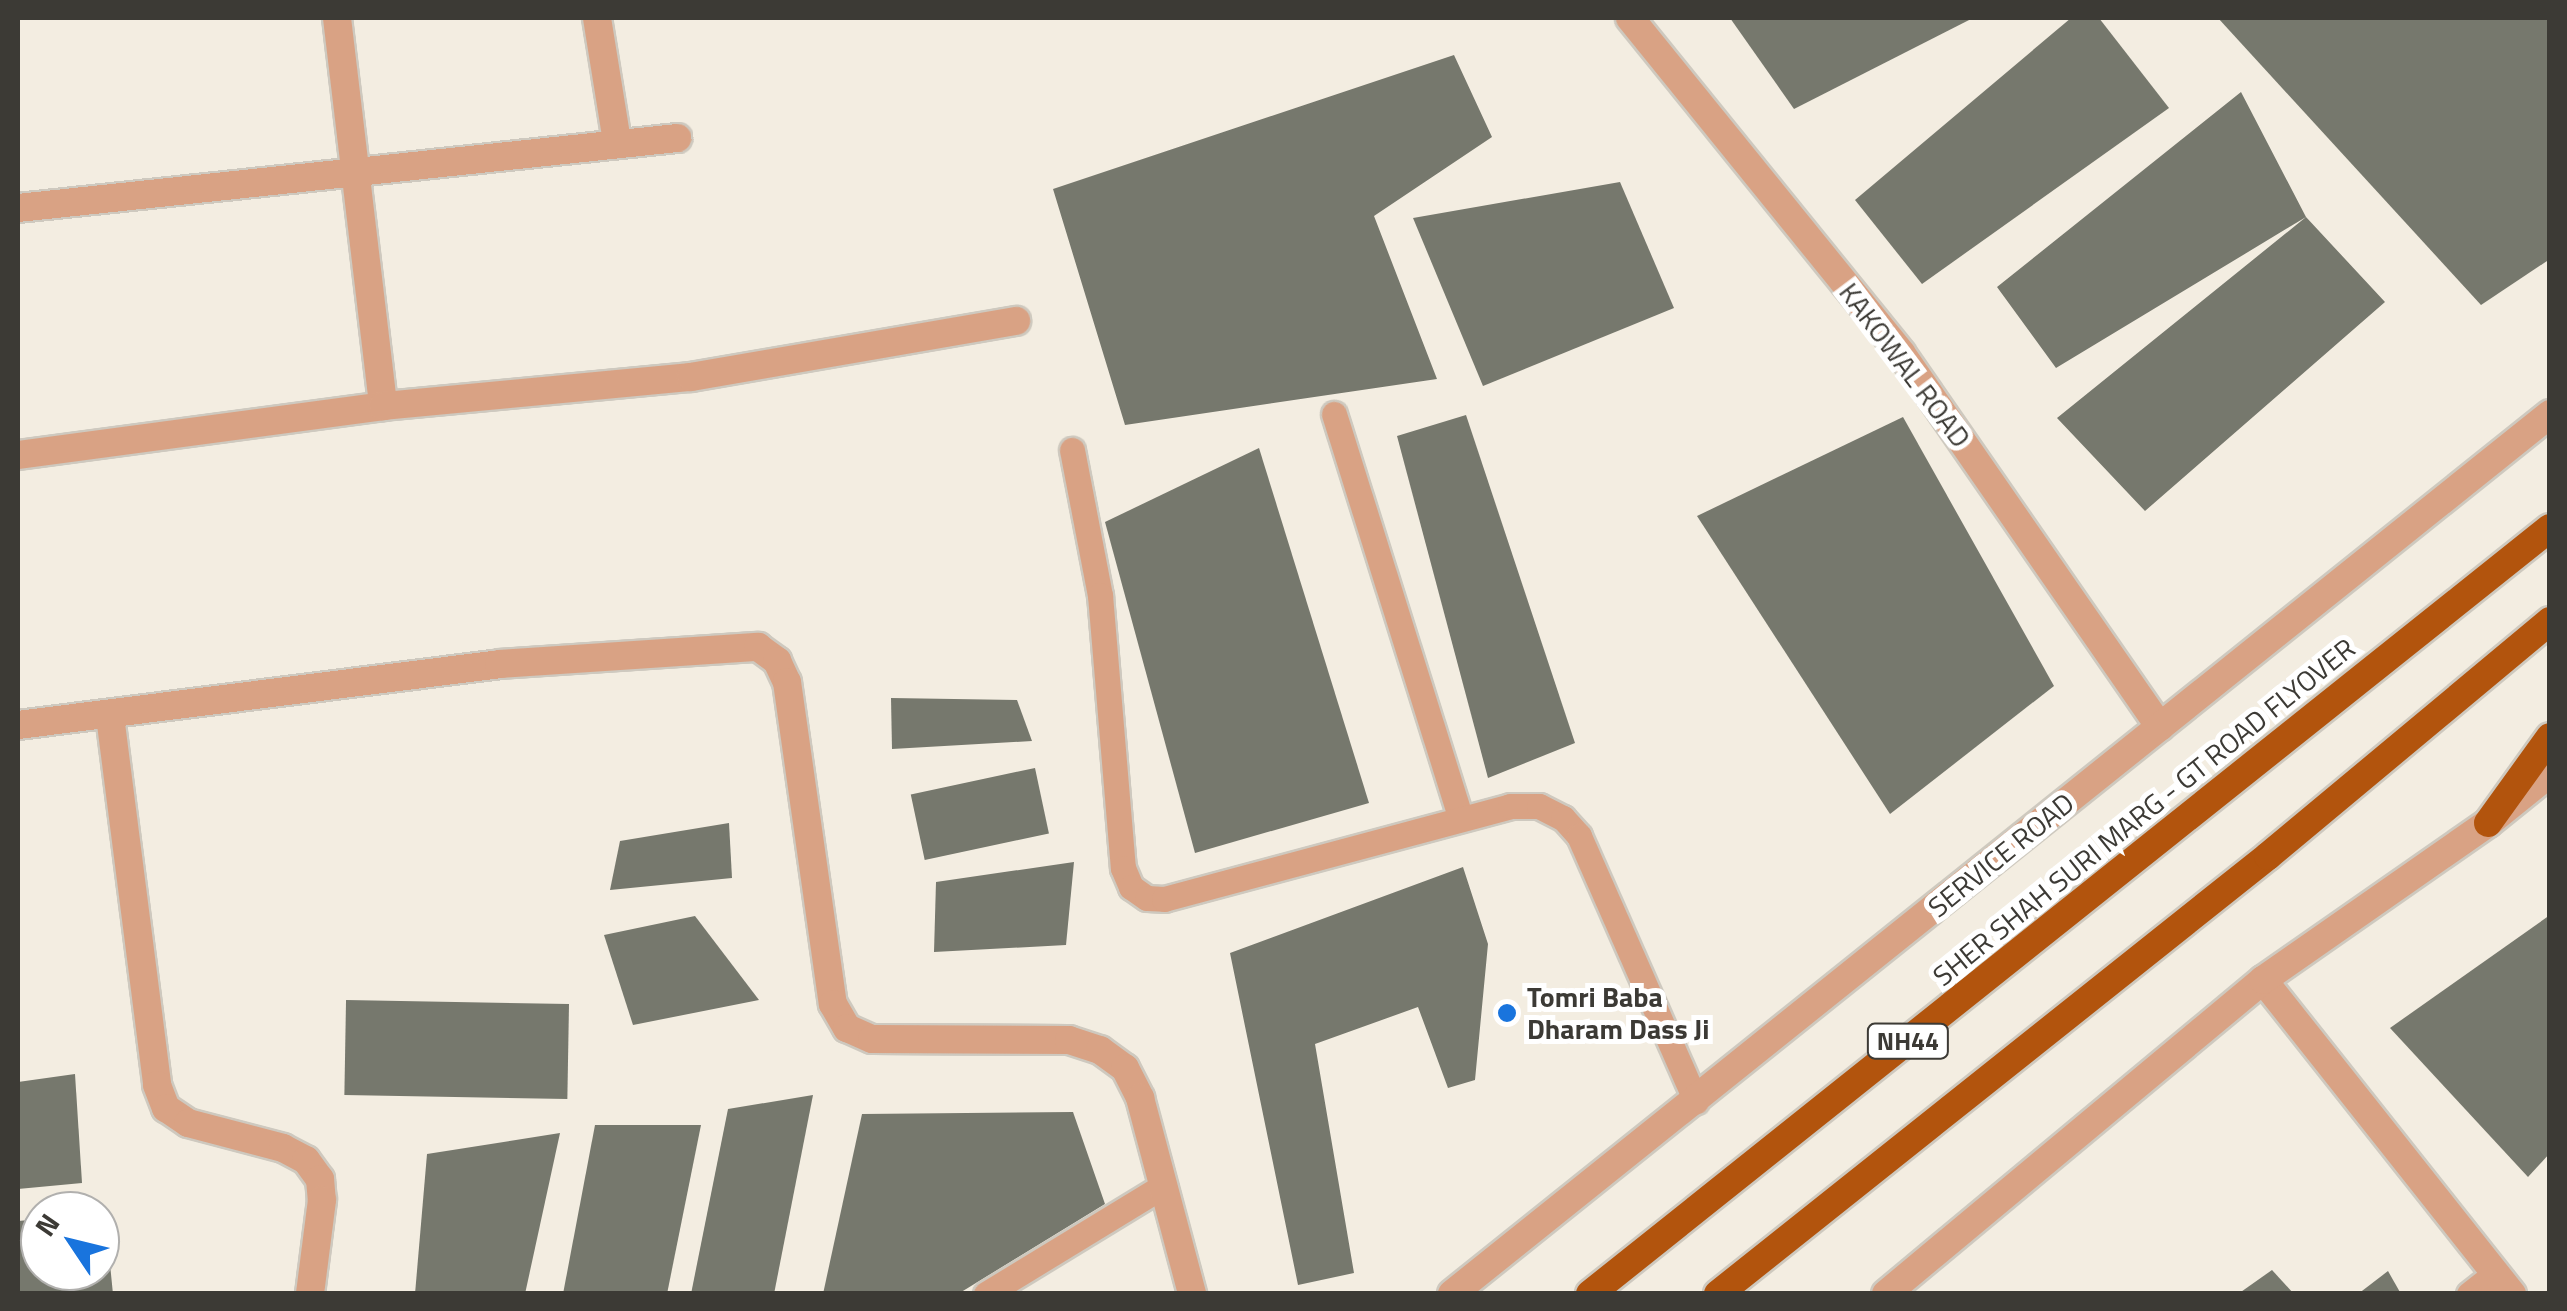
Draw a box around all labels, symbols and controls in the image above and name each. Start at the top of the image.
street label: KAKOWAL ROAD [1832,276,1978,454]
street label: SHER SHAH SURI MARG - GT ROAD FLYOVER [1926,631,2362,993]
street label: SERVICE ROAD [1921,786,2081,924]
place label: Tomri Baba Dharam Dass Ji [1527,980,1709,1046]
marker: Tomri Baba Dharam Dass Ji [1496,1002,1518,1024]
road number: NH44 [1866,1021,1950,1061]
north arrow [20,1191,120,1291]
text: N [23,1204,70,1245]

